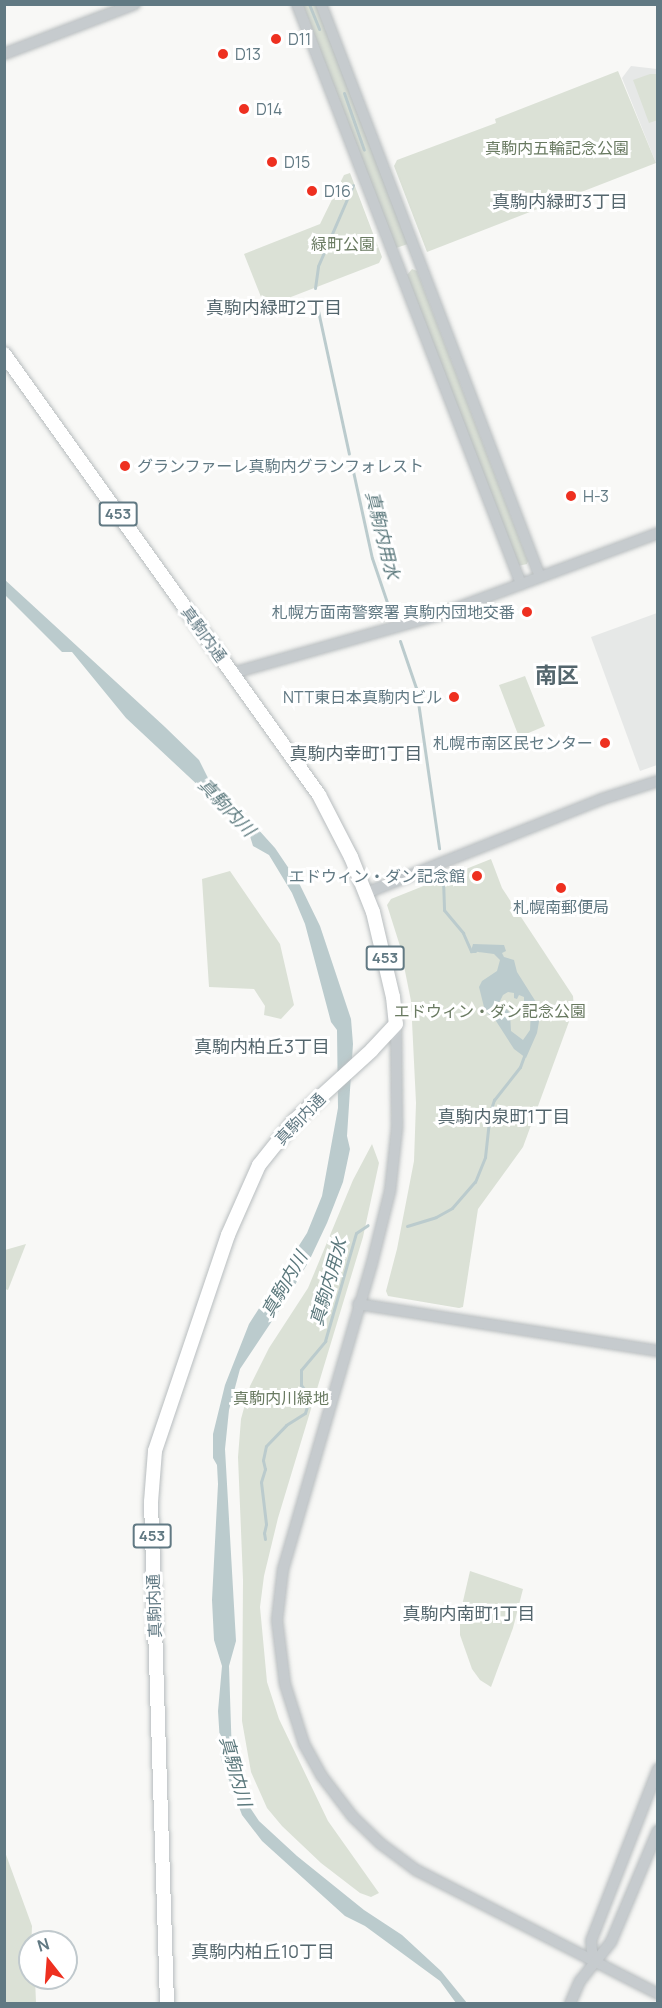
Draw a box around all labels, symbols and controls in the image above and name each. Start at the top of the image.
place label: D11 [288,29,311,49]
marker: D11 [269,32,283,46]
place label: D13 [235,44,261,64]
marker: D13 [216,47,230,61]
place label: D14 [256,99,282,119]
marker: D14 [237,102,251,116]
park label: 真駒内五輪記念公園 [485,138,629,158]
place label: D15 [284,152,310,172]
marker: D15 [265,155,279,169]
place label: D16 [324,181,351,201]
marker: D16 [305,184,319,198]
district label: 真駒内緑町3丁目 [492,190,628,212]
park label: 緑町公園 [311,234,375,254]
district label: 真駒内緑町2丁目 [206,296,342,318]
place label: グランファーレ真駒内グランフォレスト [137,456,425,476]
marker: グランファーレ真駒内グランフォレスト [118,459,132,473]
place label: H-3 [583,486,609,506]
water label: 真駒内用水 [362,489,404,581]
marker: H-3 [564,489,578,503]
road number: 453 [98,502,138,526]
street label: 真駒内通 [177,602,231,666]
place label: 札幌方面南警察署 真駒内団地交番 [272,602,515,622]
marker: 札幌方面南警察署 真駒内団地交番 [520,605,534,619]
district label: 南区 [535,663,579,689]
place label: NTT東日本真駒内ビル [283,687,442,707]
marker: NTT東日本真駒内ビル [447,690,461,704]
place label: 札幌市南区民センター [433,733,593,753]
marker: 札幌市南区民センター [598,736,612,750]
district label: 真駒内幸町1丁目 [289,742,423,764]
water label: 真駒内川 [194,774,260,840]
place label: エドウィン・ダン記念館 [289,866,465,886]
marker: エドウィン・ダン記念館 [470,869,484,883]
marker: 札幌南郵便局 [554,881,568,895]
place label: 札幌南郵便局 [513,897,609,917]
road number: 453 [366,946,404,970]
park label: エドウィン・ダン記念公園 [394,1001,586,1021]
district label: 真駒内柏丘3丁目 [194,1035,330,1057]
street label: 真駒内通 [271,1089,329,1149]
district label: 真駒内泉町1丁目 [437,1105,571,1127]
water label: 真駒内用水 [305,1236,351,1328]
water label: 真駒内川 [257,1247,311,1321]
park label: 真駒内川緑地 [233,1388,329,1408]
road number: 453 [132,1524,172,1548]
street label: 真駒内通 [143,1574,165,1638]
district label: 真駒内南町1丁目 [402,1602,536,1624]
water label: 真駒内川 [216,1733,256,1809]
north arrow [18,1930,78,1990]
text: N [35,1932,52,1957]
district label: 真駒内柏丘10丁目 [191,1940,335,1962]

